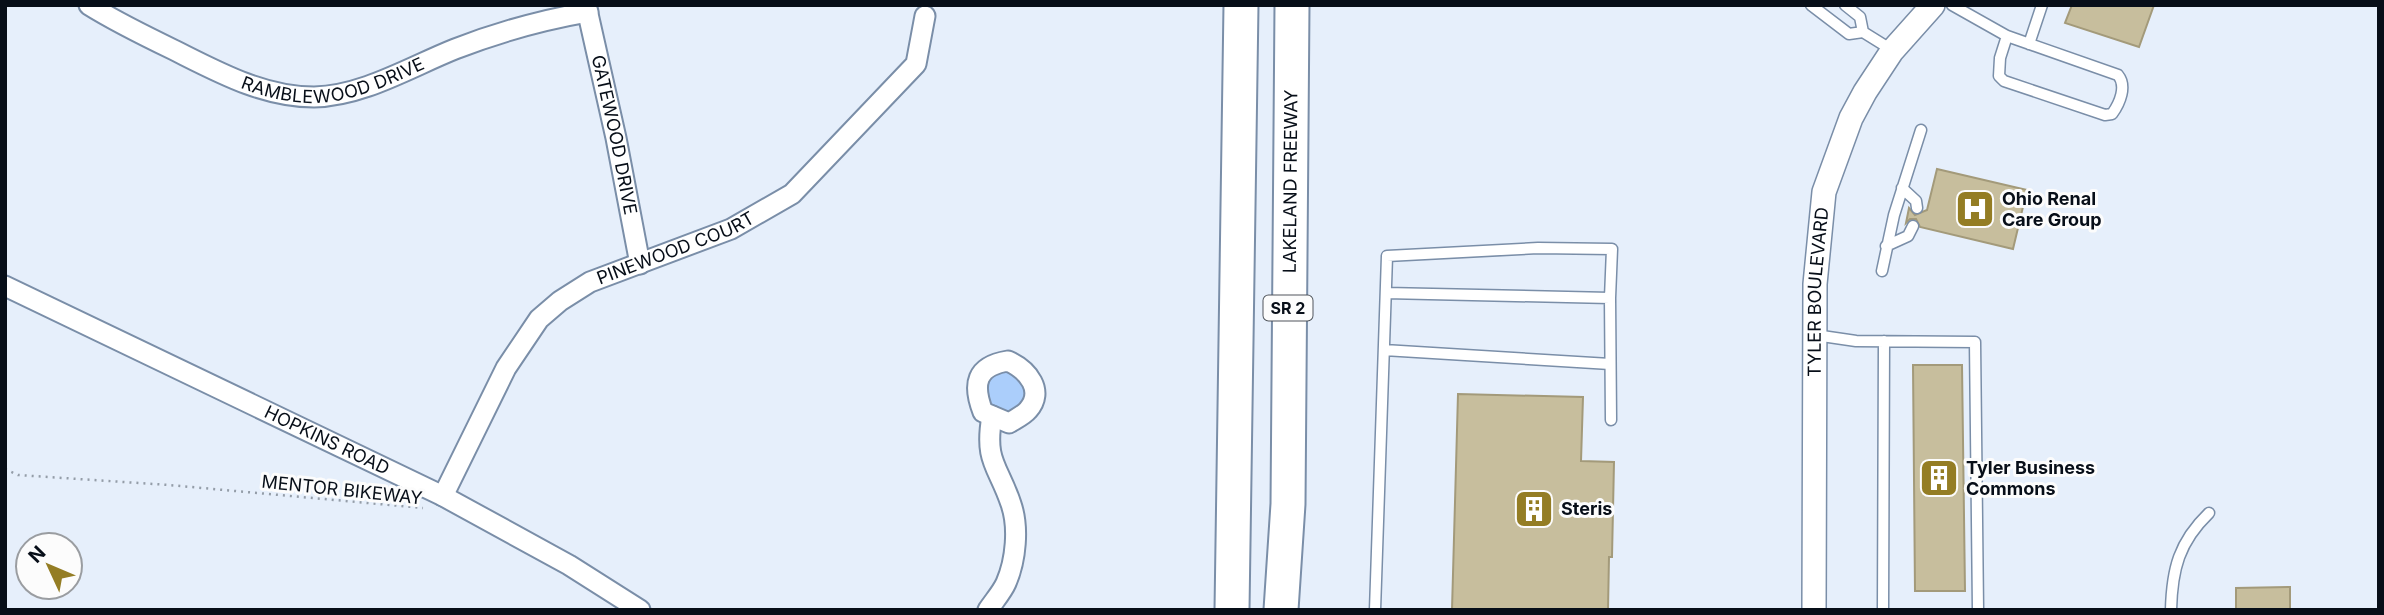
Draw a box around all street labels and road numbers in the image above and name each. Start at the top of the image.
street label: RAMBLEWOOD DRIVE [239,53,427,107]
street label: GATEWOOD DRIVE [588,53,641,216]
street label: LAKELAND FREEWAY [1279,89,1301,273]
street label: TYLER BOULEVARD [1804,206,1832,377]
street label: PINEWOOD COURT [594,207,758,288]
road number: SR 2 [1264,296,1312,320]
street label: HOPKINS ROAD [261,401,393,479]
street label: MENTOR BIKEWAY [261,471,424,508]

